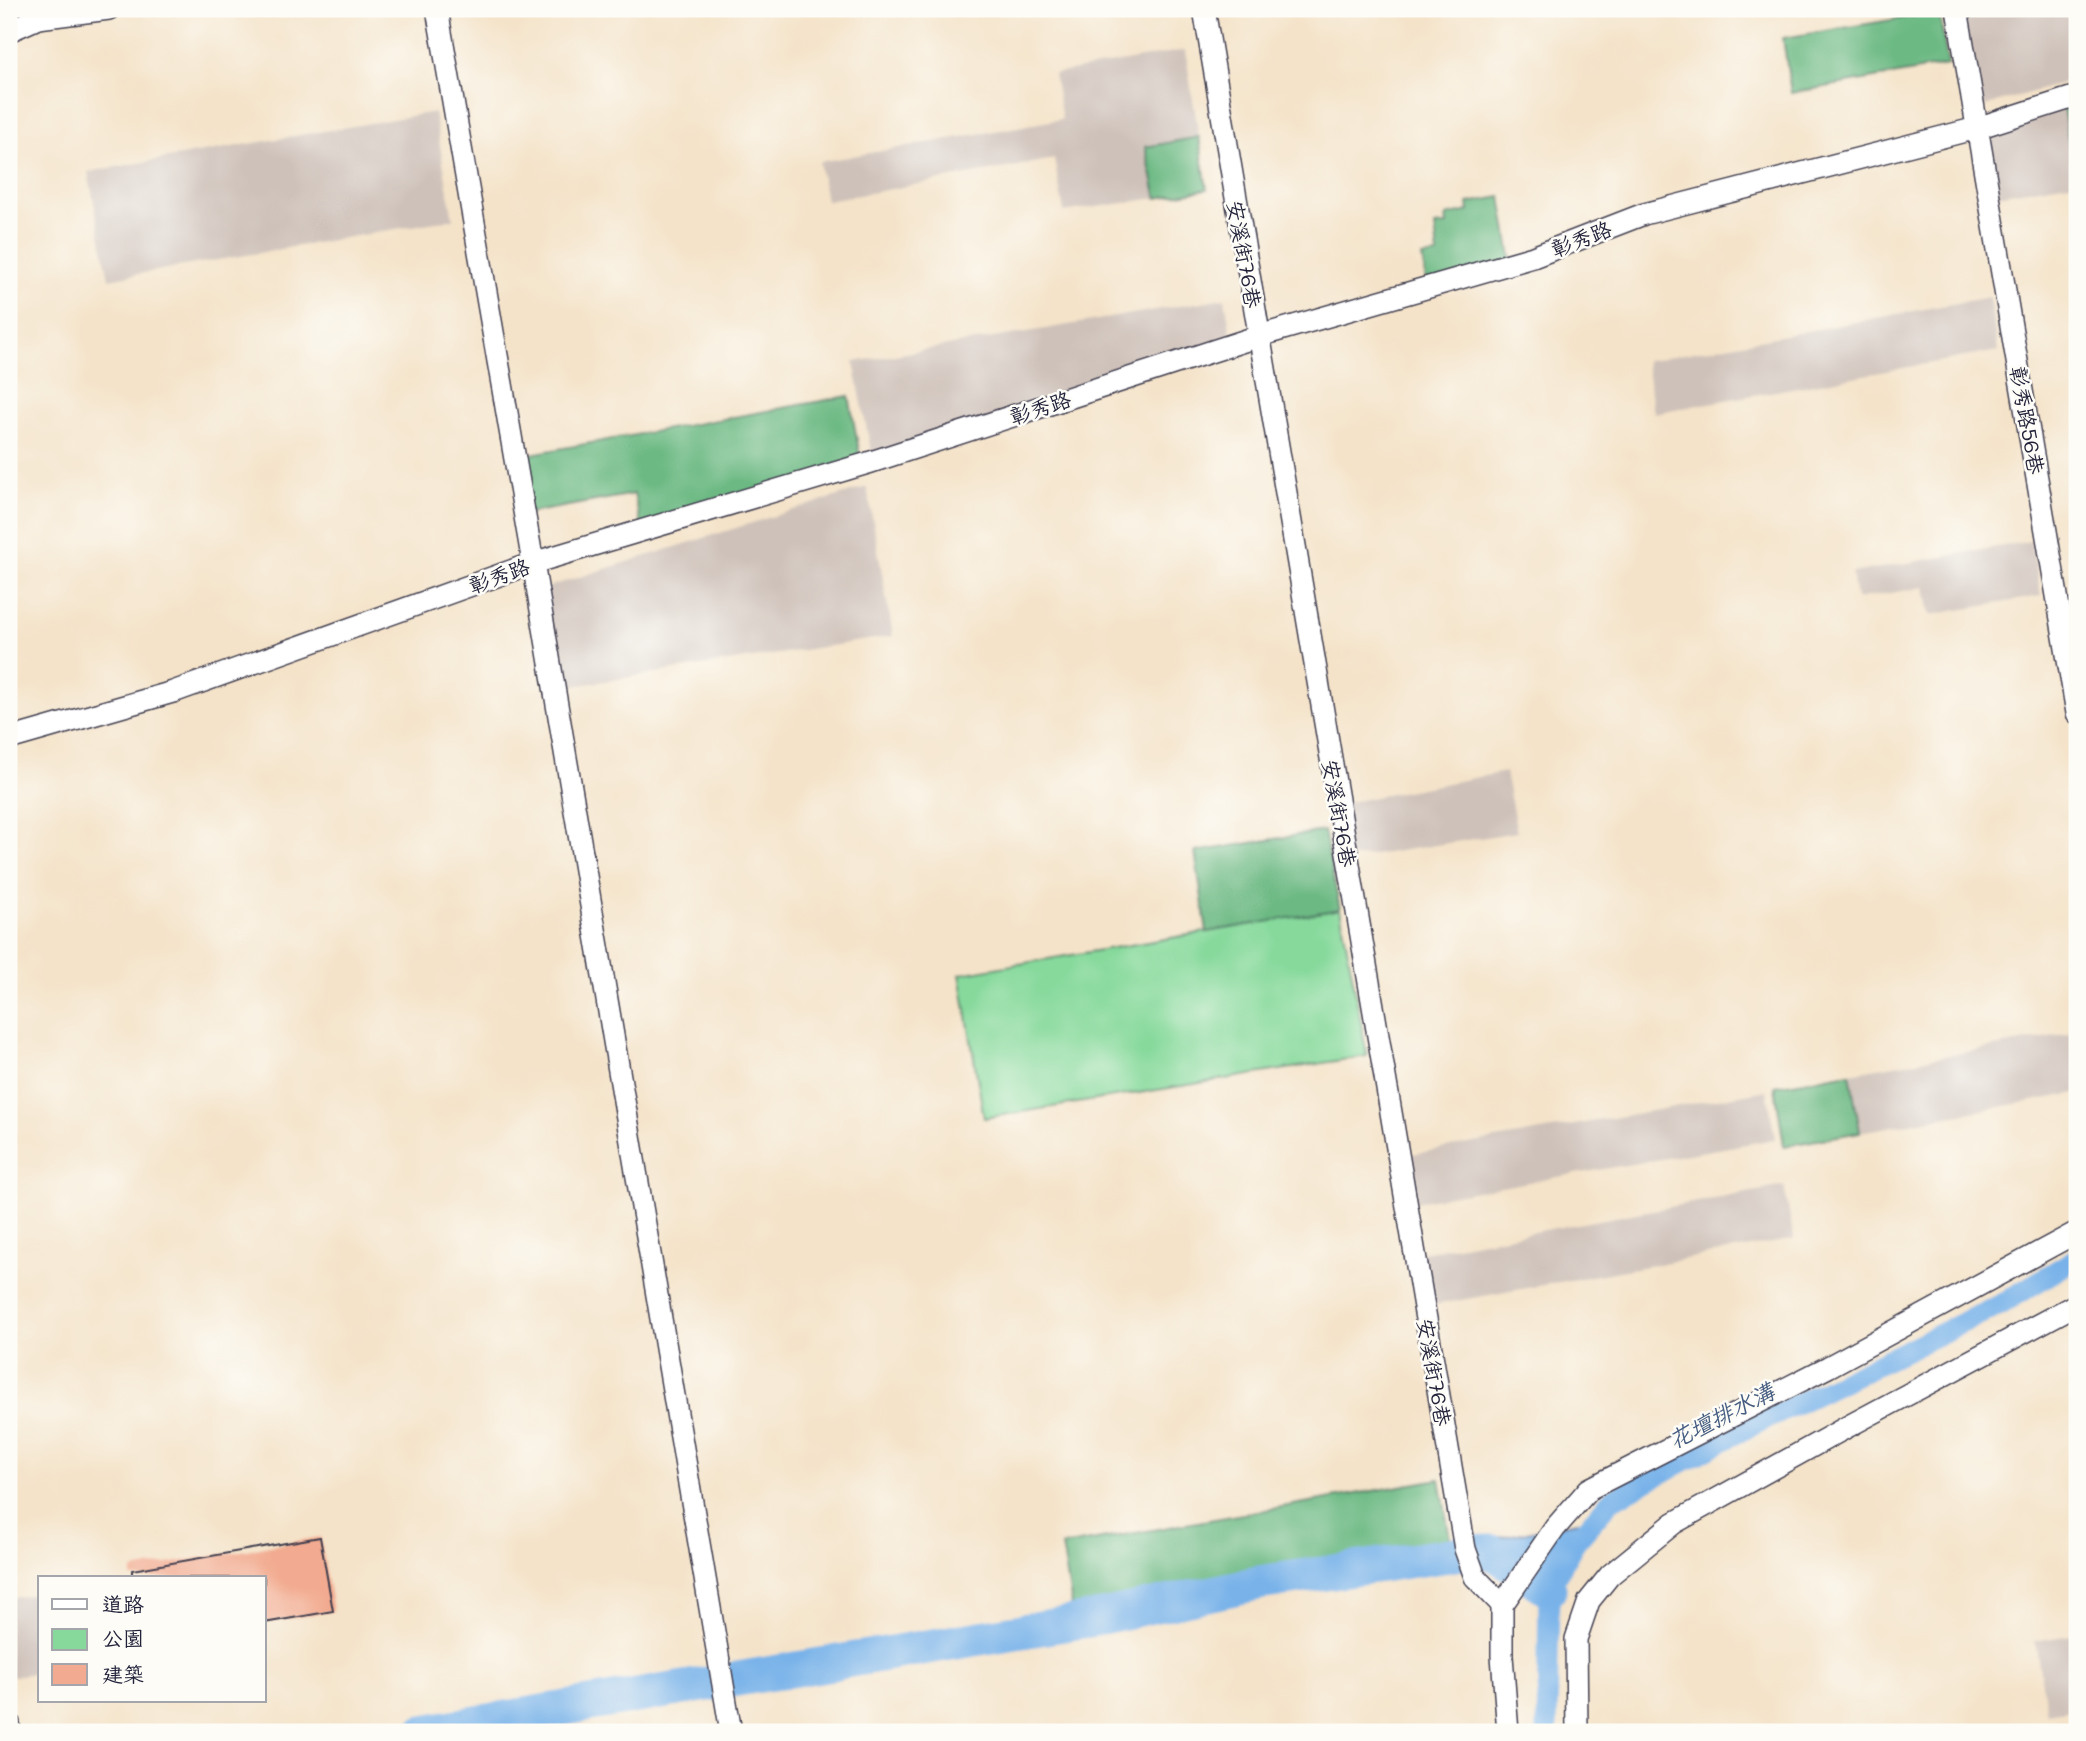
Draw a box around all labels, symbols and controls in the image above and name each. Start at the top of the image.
street label: 安溪街76巷 [1222,198,1268,310]
street label: 彰秀路 [1547,214,1615,262]
street label: 彰秀路56巷 [2005,364,2051,476]
street label: 彰秀路 [1006,384,1074,430]
street label: 彰秀路 [465,552,533,598]
street label: 安溪街76巷 [1317,757,1363,869]
street label: 安溪街76巷 [1412,1316,1458,1428]
water label: 花壇排水溝 [1663,1375,1781,1454]
legend [38,1576,266,1702]
text: 道路 [102,1590,144,1617]
text: 公園 [102,1624,144,1651]
text: 建築 [102,1660,144,1687]

